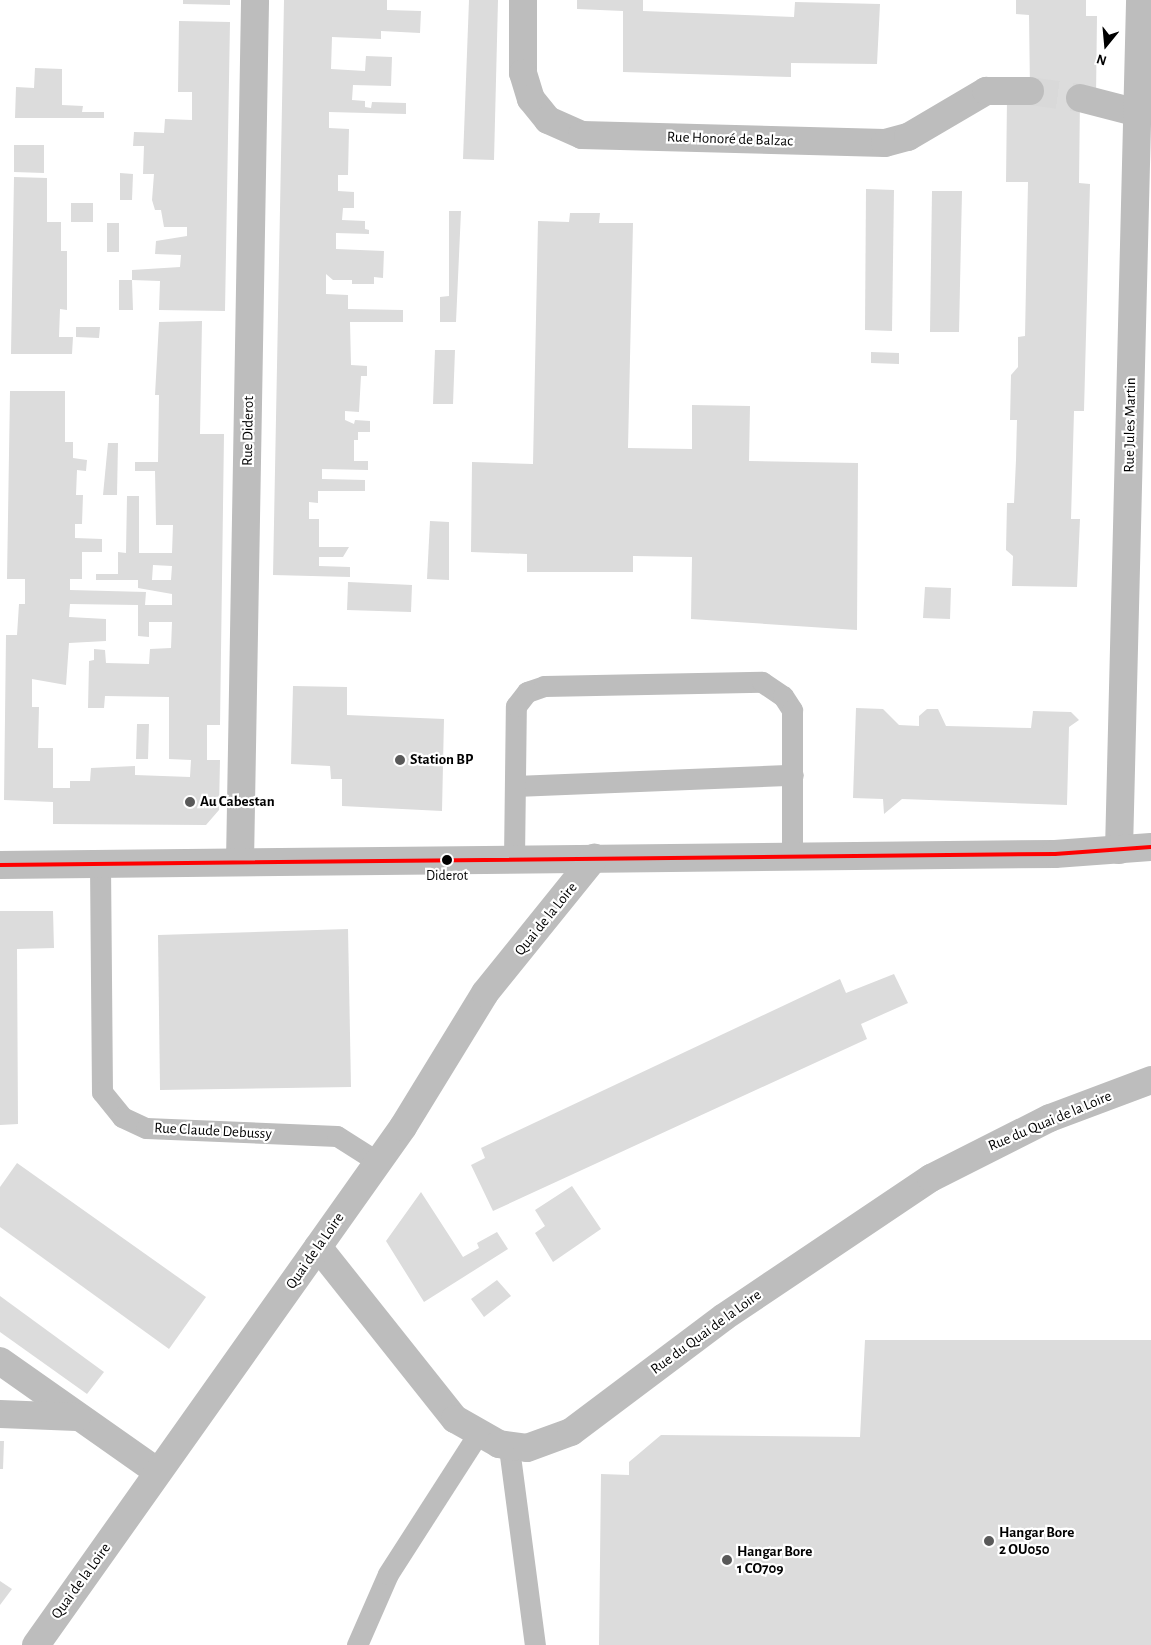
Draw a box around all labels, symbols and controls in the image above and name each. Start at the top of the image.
north arrow [1081,20,1131,70]
text: N [1095,51,1108,67]
street label: Rue Honoré de Balzac [667,128,793,150]
street label: Rue Jules Martin [1120,377,1140,473]
street label: Rue Diderot [238,396,258,466]
place label: Station BP [410,751,473,769]
marker: Station BP [394,754,406,766]
place label: Au Cabestan [200,793,275,811]
marker: Au Cabestan [184,796,196,808]
marker: Diderot [442,855,452,865]
place label: Diderot [426,868,468,884]
street label: Quai de la Loire [511,879,581,959]
street label: Rue du Quai de la Loire [986,1087,1114,1155]
street label: Rue Claude Debussy [154,1119,272,1143]
street label: Quai de la Loire [282,1209,348,1293]
street label: Rue du Quai de la Loire [647,1286,765,1378]
place label: Hangar Bore 2 OU050 [999,1523,1074,1558]
marker: Hangar Bore 2 OU050 [983,1535,995,1547]
street label: Quai de la Loire [47,1540,115,1622]
place label: Hangar Bore 1 CO709 [737,1542,812,1577]
marker: Hangar Bore 1 CO709 [721,1554,733,1566]

